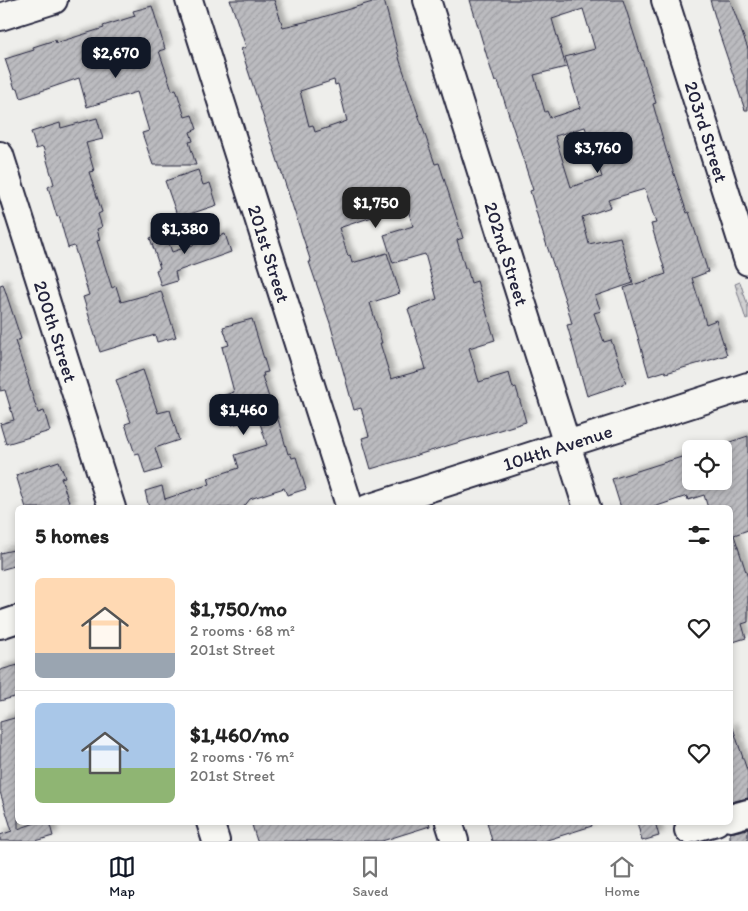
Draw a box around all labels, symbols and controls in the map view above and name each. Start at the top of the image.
pin: $2,670 [75,36,157,79]
text: $2,670 [93,43,139,62]
street label: 203rd Street [680,78,733,185]
pin: $3,760 [557,132,639,174]
text: $3,760 [575,138,621,157]
pin: $1,750 [335,186,417,229]
text: $1,750 [353,193,399,212]
street label: 202nd Street [480,199,534,308]
street label: 201st Street [243,202,296,305]
pin: $1,380 [144,212,226,255]
text: $1,380 [162,219,208,238]
street label: 200th Street [29,278,83,385]
pin: $1,460 [203,394,285,436]
text: $1,460 [220,400,268,419]
street label: 104th Avenue [500,419,615,475]
map controls [682,440,732,490]
button: locate [682,440,732,490]
icon: filters [685,521,713,549]
text: 5 homes [35,523,109,548]
text: $1,750/mo [190,596,287,621]
icon: home [75,598,135,658]
icon: heart [685,614,713,642]
text: 2 rooms · 68 m² [190,621,295,640]
text: 201st Street [190,640,275,659]
text: $1,460/mo [190,722,289,747]
icon: home [75,723,135,783]
icon: heart [685,739,713,767]
text: 2 rooms · 76 m² [190,747,294,766]
text: 201st Street [190,766,275,785]
tab: Map [108,853,136,900]
tab: Saved [352,853,388,900]
tab: Home [605,853,640,900]

